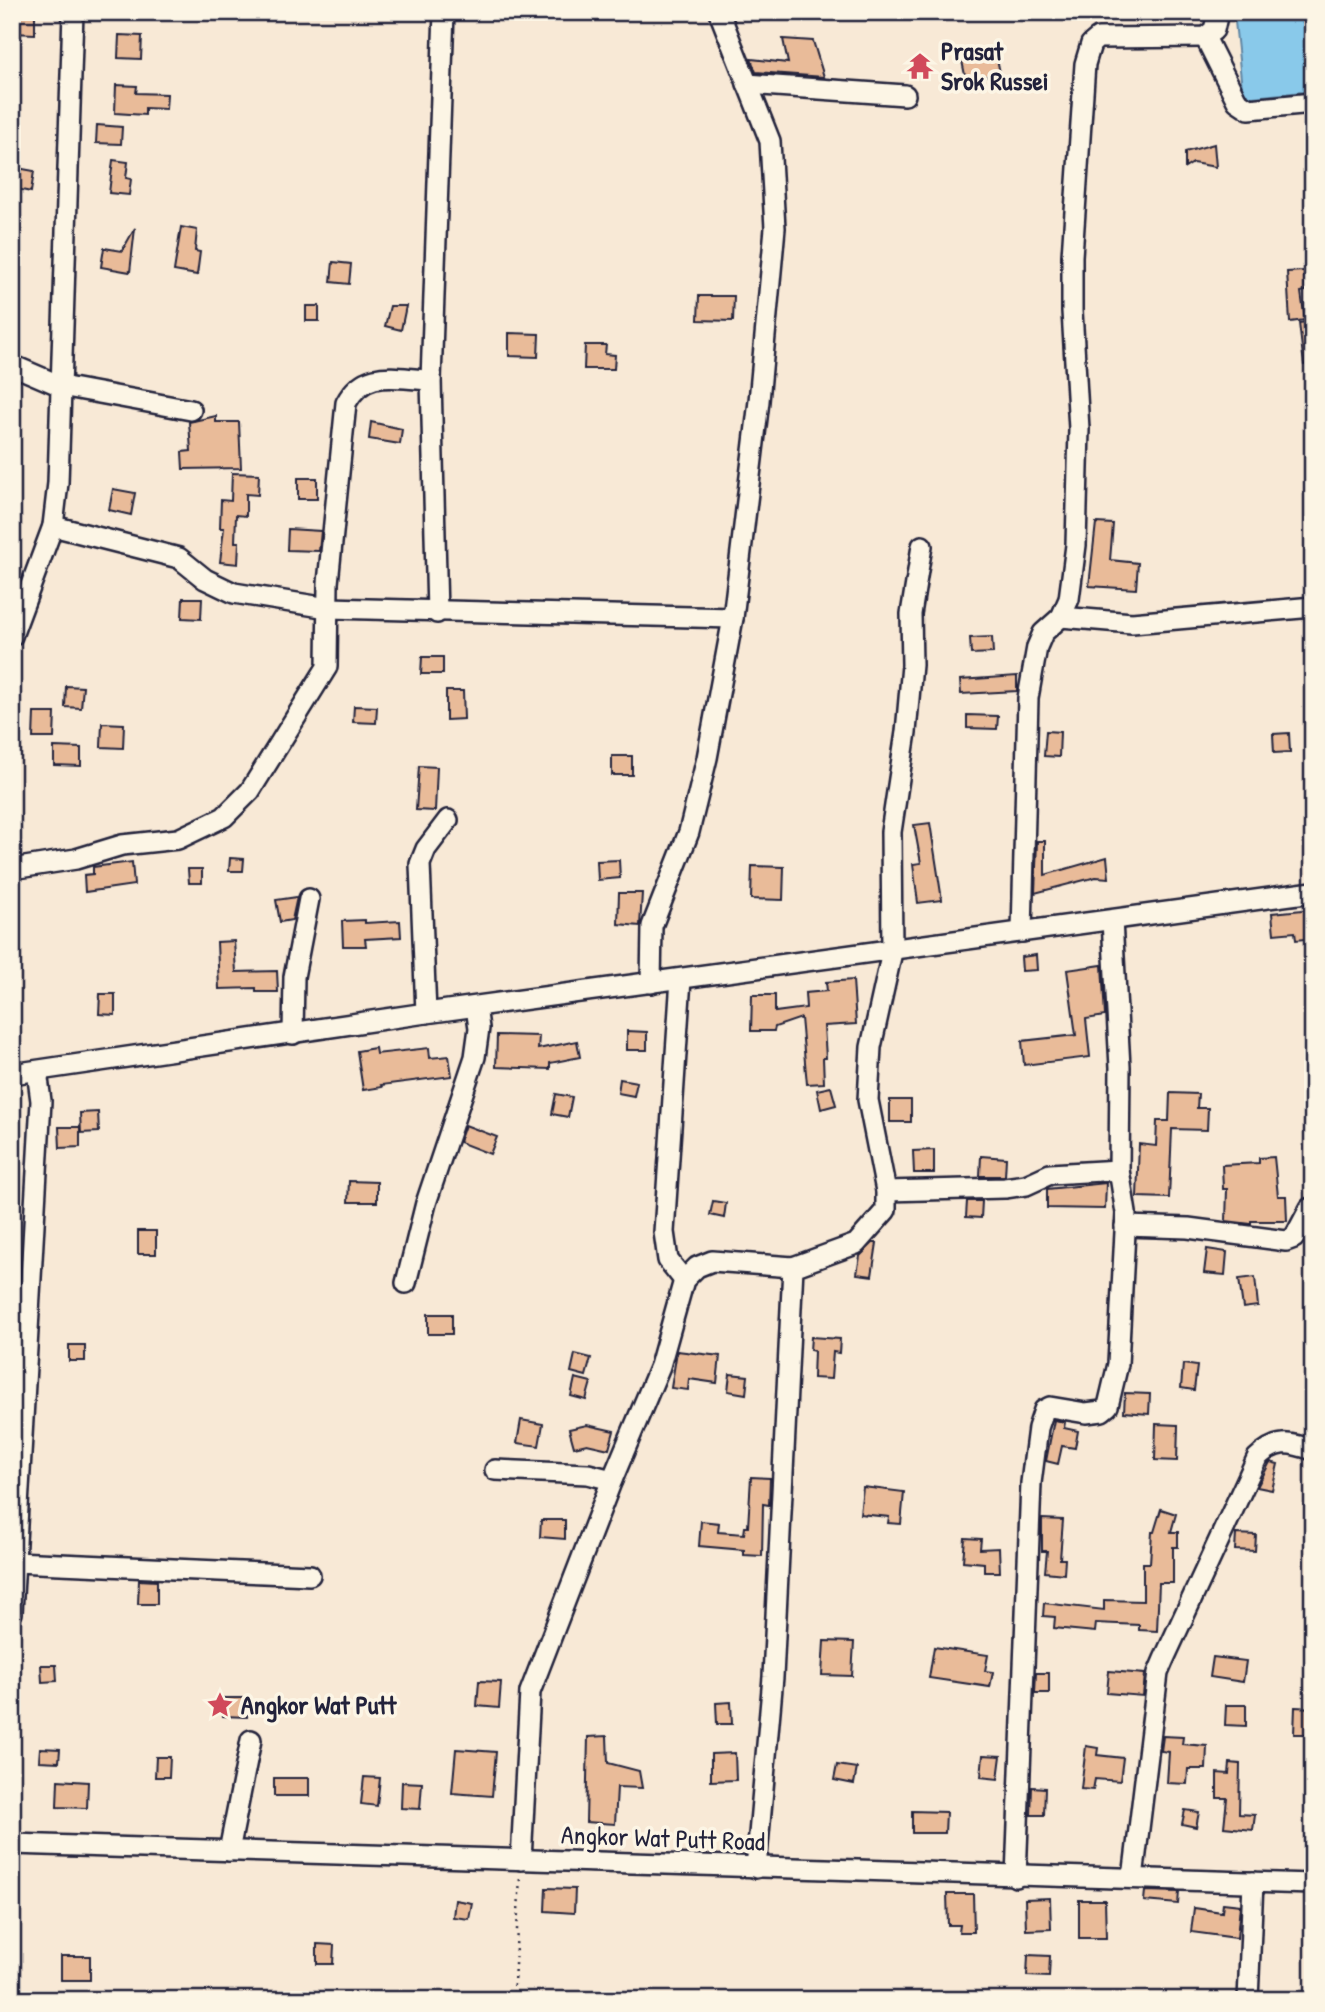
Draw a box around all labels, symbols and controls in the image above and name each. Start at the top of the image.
place label: Prasat Srok Russei [941,33,1049,98]
temple icon: Prasat Srok Russei [905,51,935,81]
place label: Angkor Wat Putt [241,1687,397,1723]
place icon: Angkor Wat Putt [205,1690,235,1720]
street label: Angkor Wat Putt Road [561,1816,765,1859]

